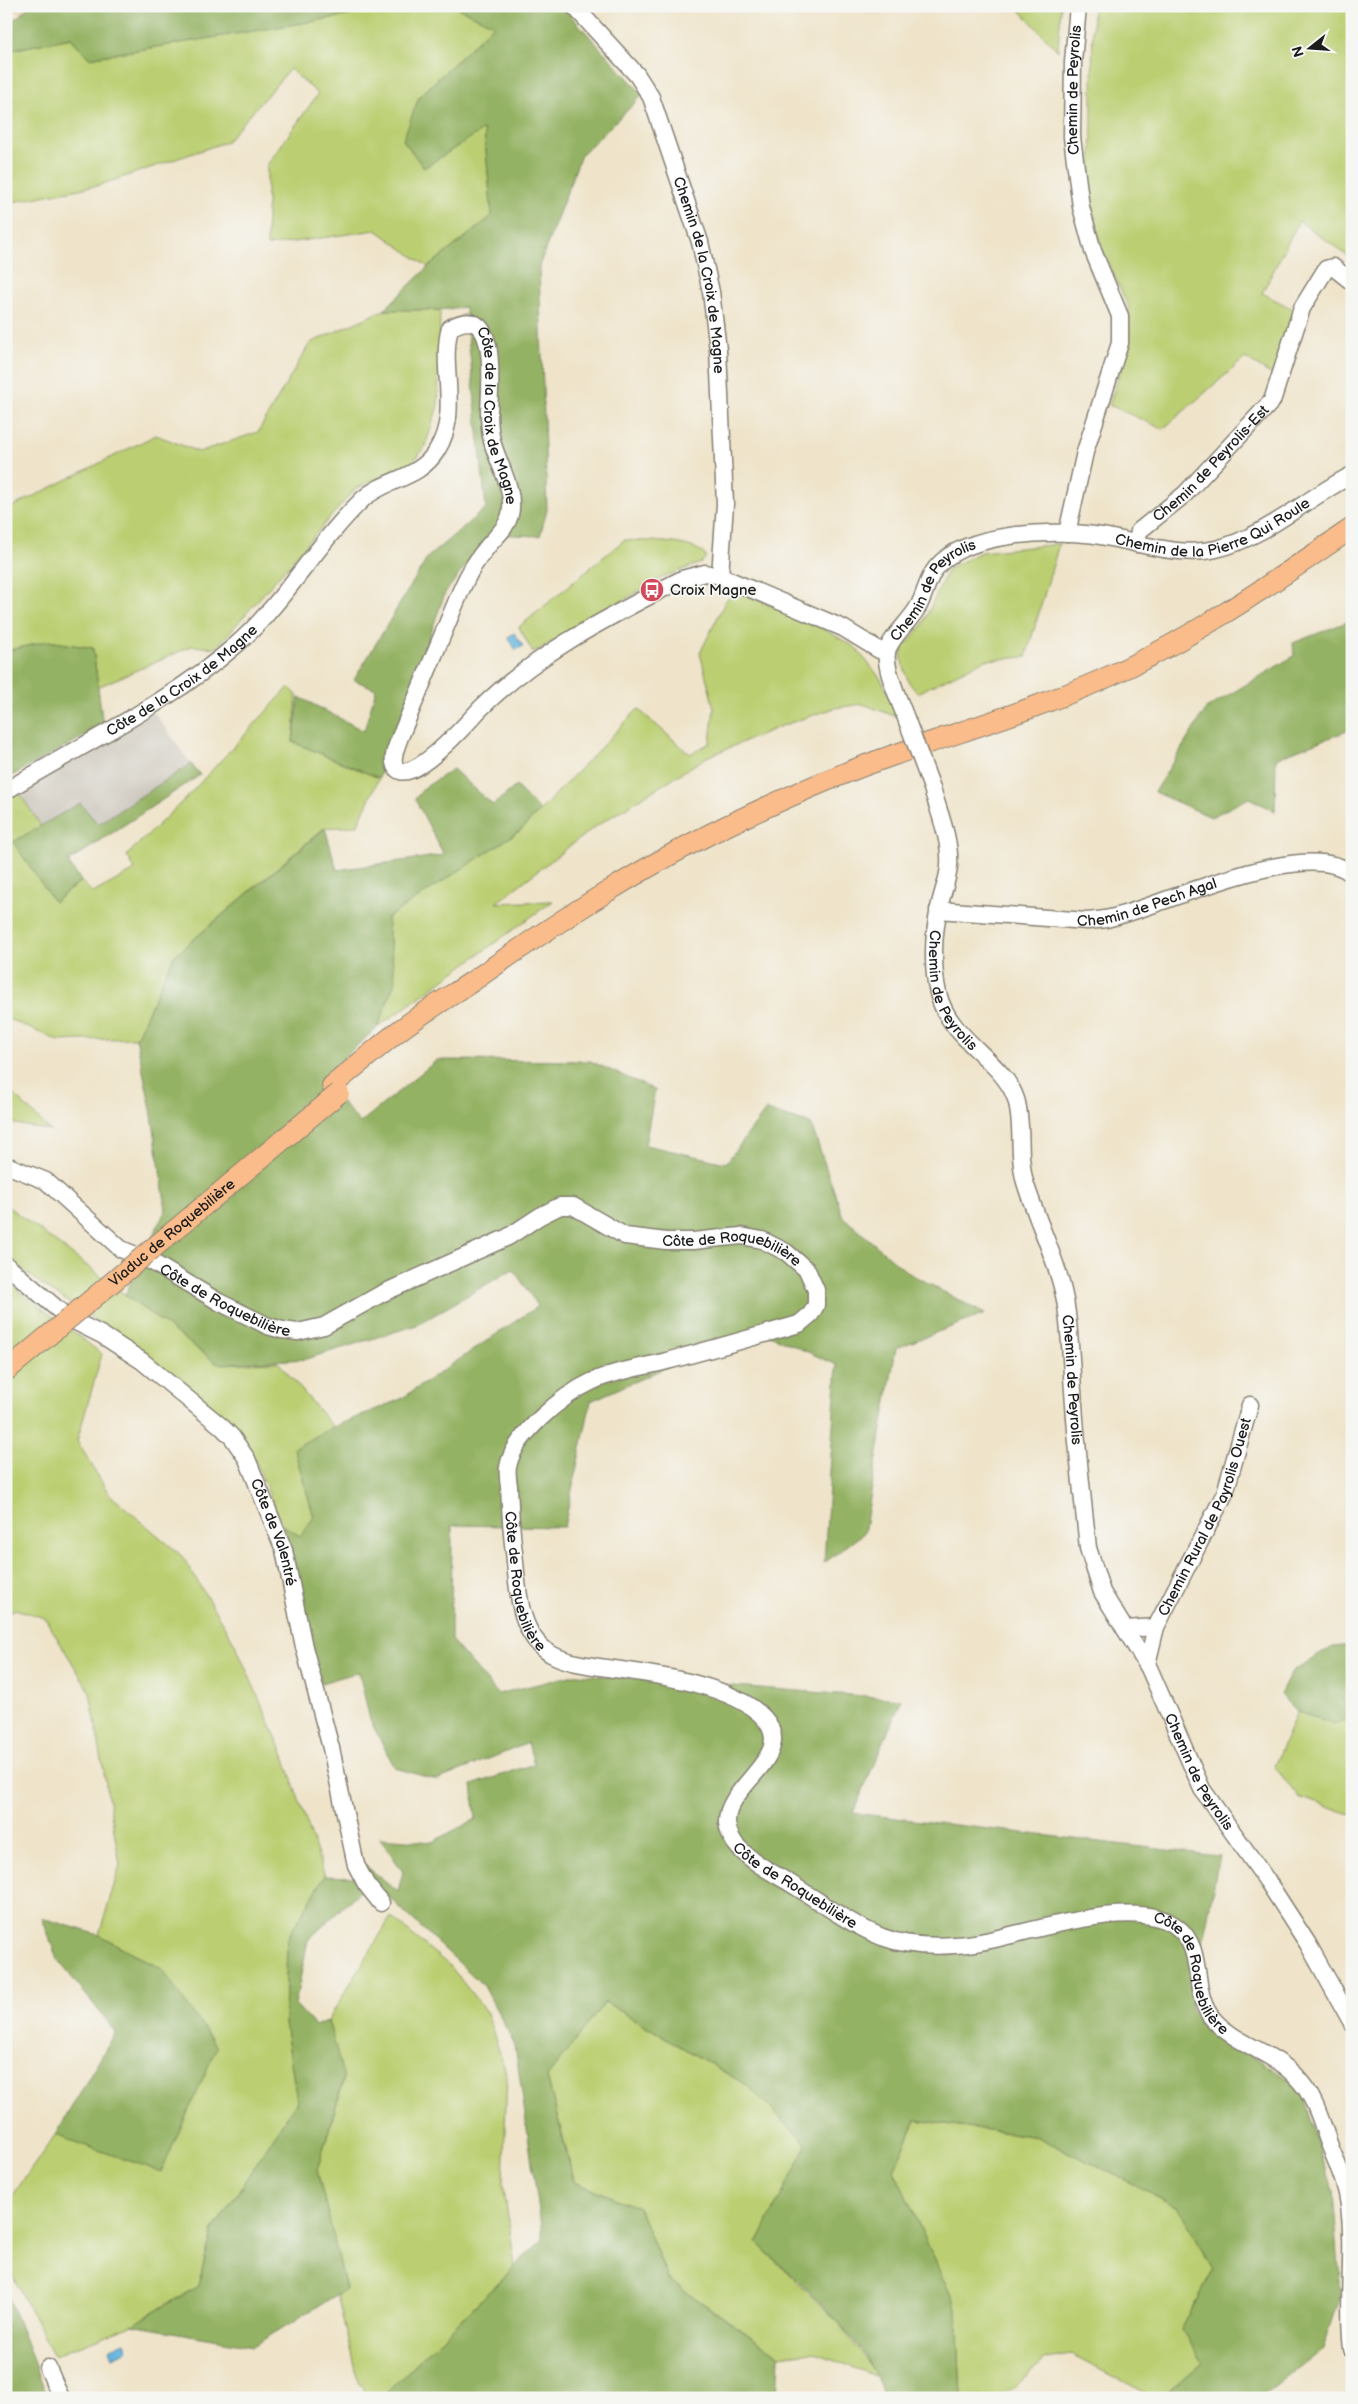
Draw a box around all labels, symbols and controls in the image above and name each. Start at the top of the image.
north arrow [1286,22,1336,72]
street label: Chemin de Peyrolis [1062,24,1086,156]
text: N [1288,44,1308,59]
street label: Chemin de la Croix de Magne [669,174,729,374]
street label: Côte de la Croix de Magne [472,323,521,505]
street label: Chemin de Peyrolis-Est [1149,401,1273,526]
street label: Chemin de la Pierre Qui Roule [1113,493,1314,561]
street label: Chemin de Peyrolis [885,535,979,645]
bus stop icon: Croix Magne [639,577,665,603]
place label: Croix Magne [670,581,756,600]
street label: Côte de la Croix de Magne [103,620,262,740]
street label: Chemin de Pech Agal [1076,873,1219,931]
street label: Chemin de Peyrolis [924,929,982,1055]
street label: Viaduc de Roquebilière [105,1174,239,1291]
street label: Côte de Roquebilière [662,1226,806,1271]
street label: Côte de Roquebilière [156,1259,292,1340]
street label: Chemin de Peyrolis [1058,1314,1087,1446]
street label: Chemin Rural de Payrolis Ouest [1154,1415,1255,1619]
street label: Côte de Valentré [246,1475,301,1588]
street label: Côte de Roquebilière [501,1510,550,1656]
street label: Chemin de Peyrolis [1160,1710,1238,1834]
street label: Côte de Roquebilière [729,1838,861,1933]
street label: Côte de Roquebilière [1151,1908,1233,2039]

